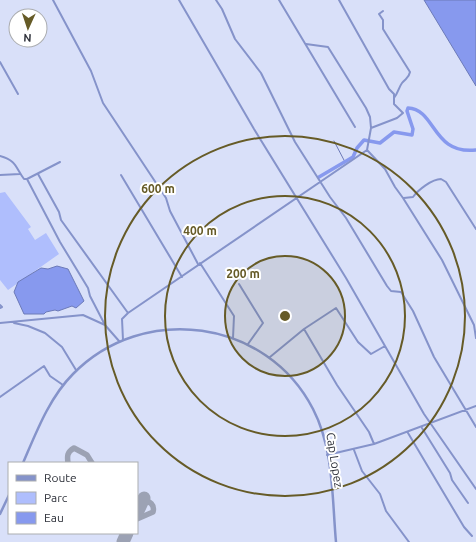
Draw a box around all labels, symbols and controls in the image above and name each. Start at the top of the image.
north arrow [8,8,48,48]
text: N [23,32,32,44]
text: 600 m [141,182,175,195]
text: 400 m [183,224,217,237]
text: 200 m [226,267,260,280]
centre of rings [278,309,292,323]
street label: Cap Lopez [324,432,346,489]
legend [8,462,138,534]
text: Route [44,471,77,484]
text: Parc [44,491,68,504]
text: Eau [44,511,64,524]

